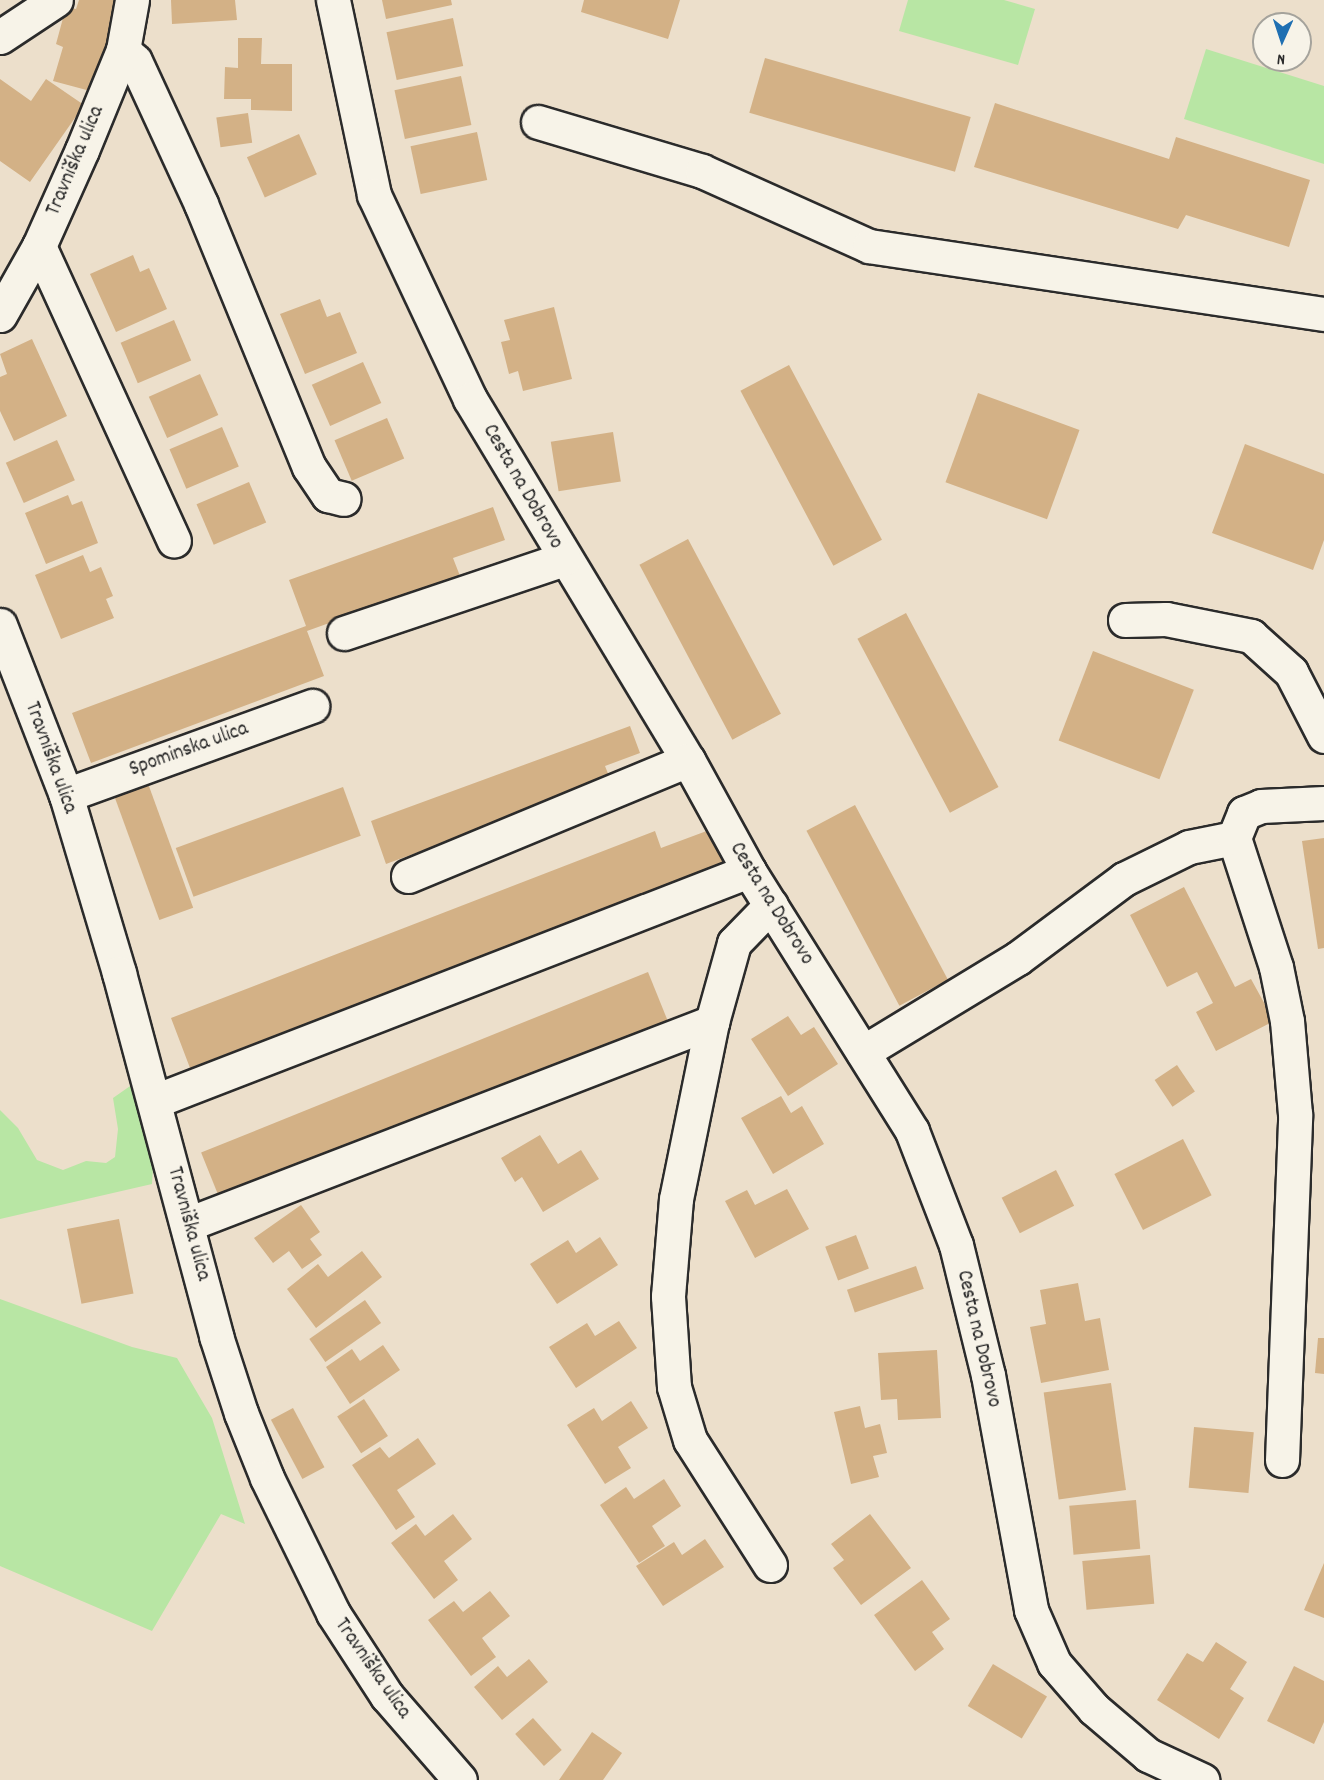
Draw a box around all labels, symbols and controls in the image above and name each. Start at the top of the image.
north arrow [1252,12,1312,72]
text: N [1277,47,1286,70]
street label: Travniška ulica [42,102,110,220]
street label: Cesta na Dobrovo [476,420,568,554]
street label: Travniška ulica [18,699,82,817]
street label: Spominska ulica [126,717,252,783]
street label: Cesta na Dobrovo [723,838,819,970]
street label: Travniška ulica [161,1164,215,1284]
street label: Cesta na Dobrovo [950,1268,1006,1410]
street label: Travniška ulica [328,1614,416,1724]

